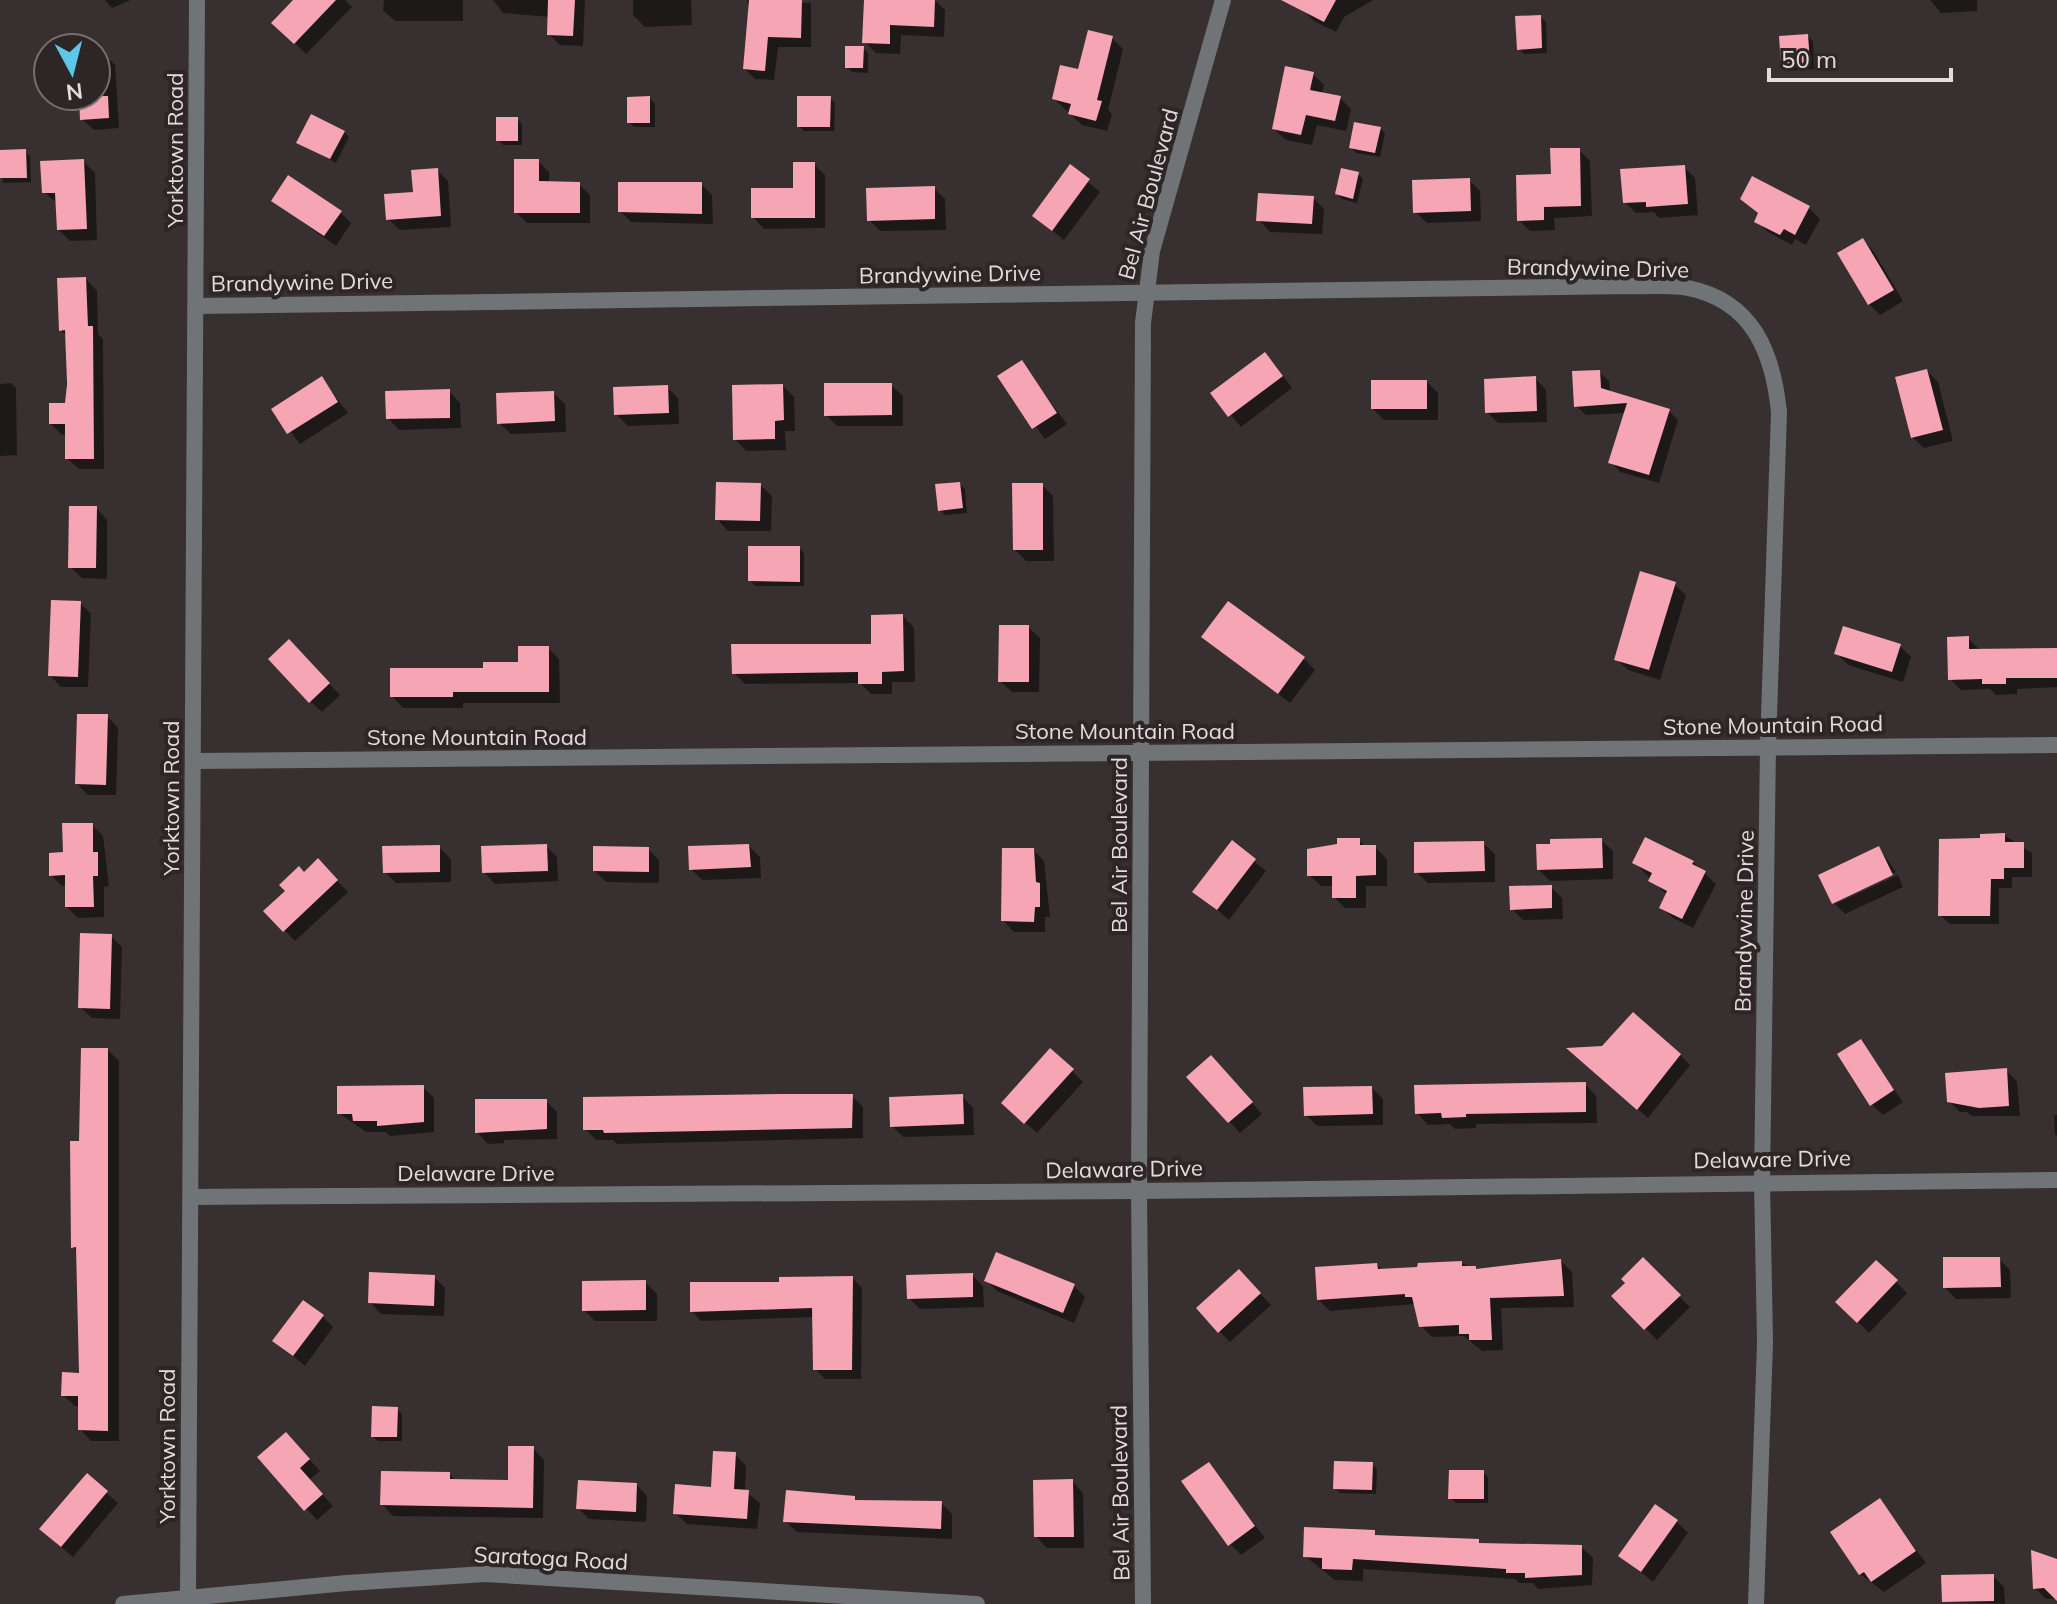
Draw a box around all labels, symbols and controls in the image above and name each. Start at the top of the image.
north arrow [32,32,112,112]
scale bar [1769,32,1951,82]
text: 50 m [1781,44,1837,74]
street label: Yorktown Road [161,73,189,228]
text: N [64,77,84,107]
street label: Bel Air Boulevard [1112,105,1184,283]
street label: Brandywine Drive [1507,252,1689,284]
street label: Brandywine Drive [859,258,1041,290]
street label: Brandywine Drive [211,266,393,298]
street label: Stone Mountain Road [1663,709,1883,741]
street label: Stone Mountain Road [1015,717,1235,745]
street label: Yorktown Road [157,721,185,876]
street label: Stone Mountain Road [367,723,587,751]
street label: Bel Air Boulevard [1105,757,1133,933]
street label: Brandywine Drive [1728,830,1760,1012]
street label: Delaware Drive [1693,1144,1851,1174]
street label: Delaware Drive [1045,1154,1203,1184]
street label: Delaware Drive [397,1159,555,1187]
street label: Yorktown Road [153,1369,181,1524]
street label: Bel Air Boulevard [1104,1405,1136,1581]
street label: Saratoga Road [473,1540,629,1576]

